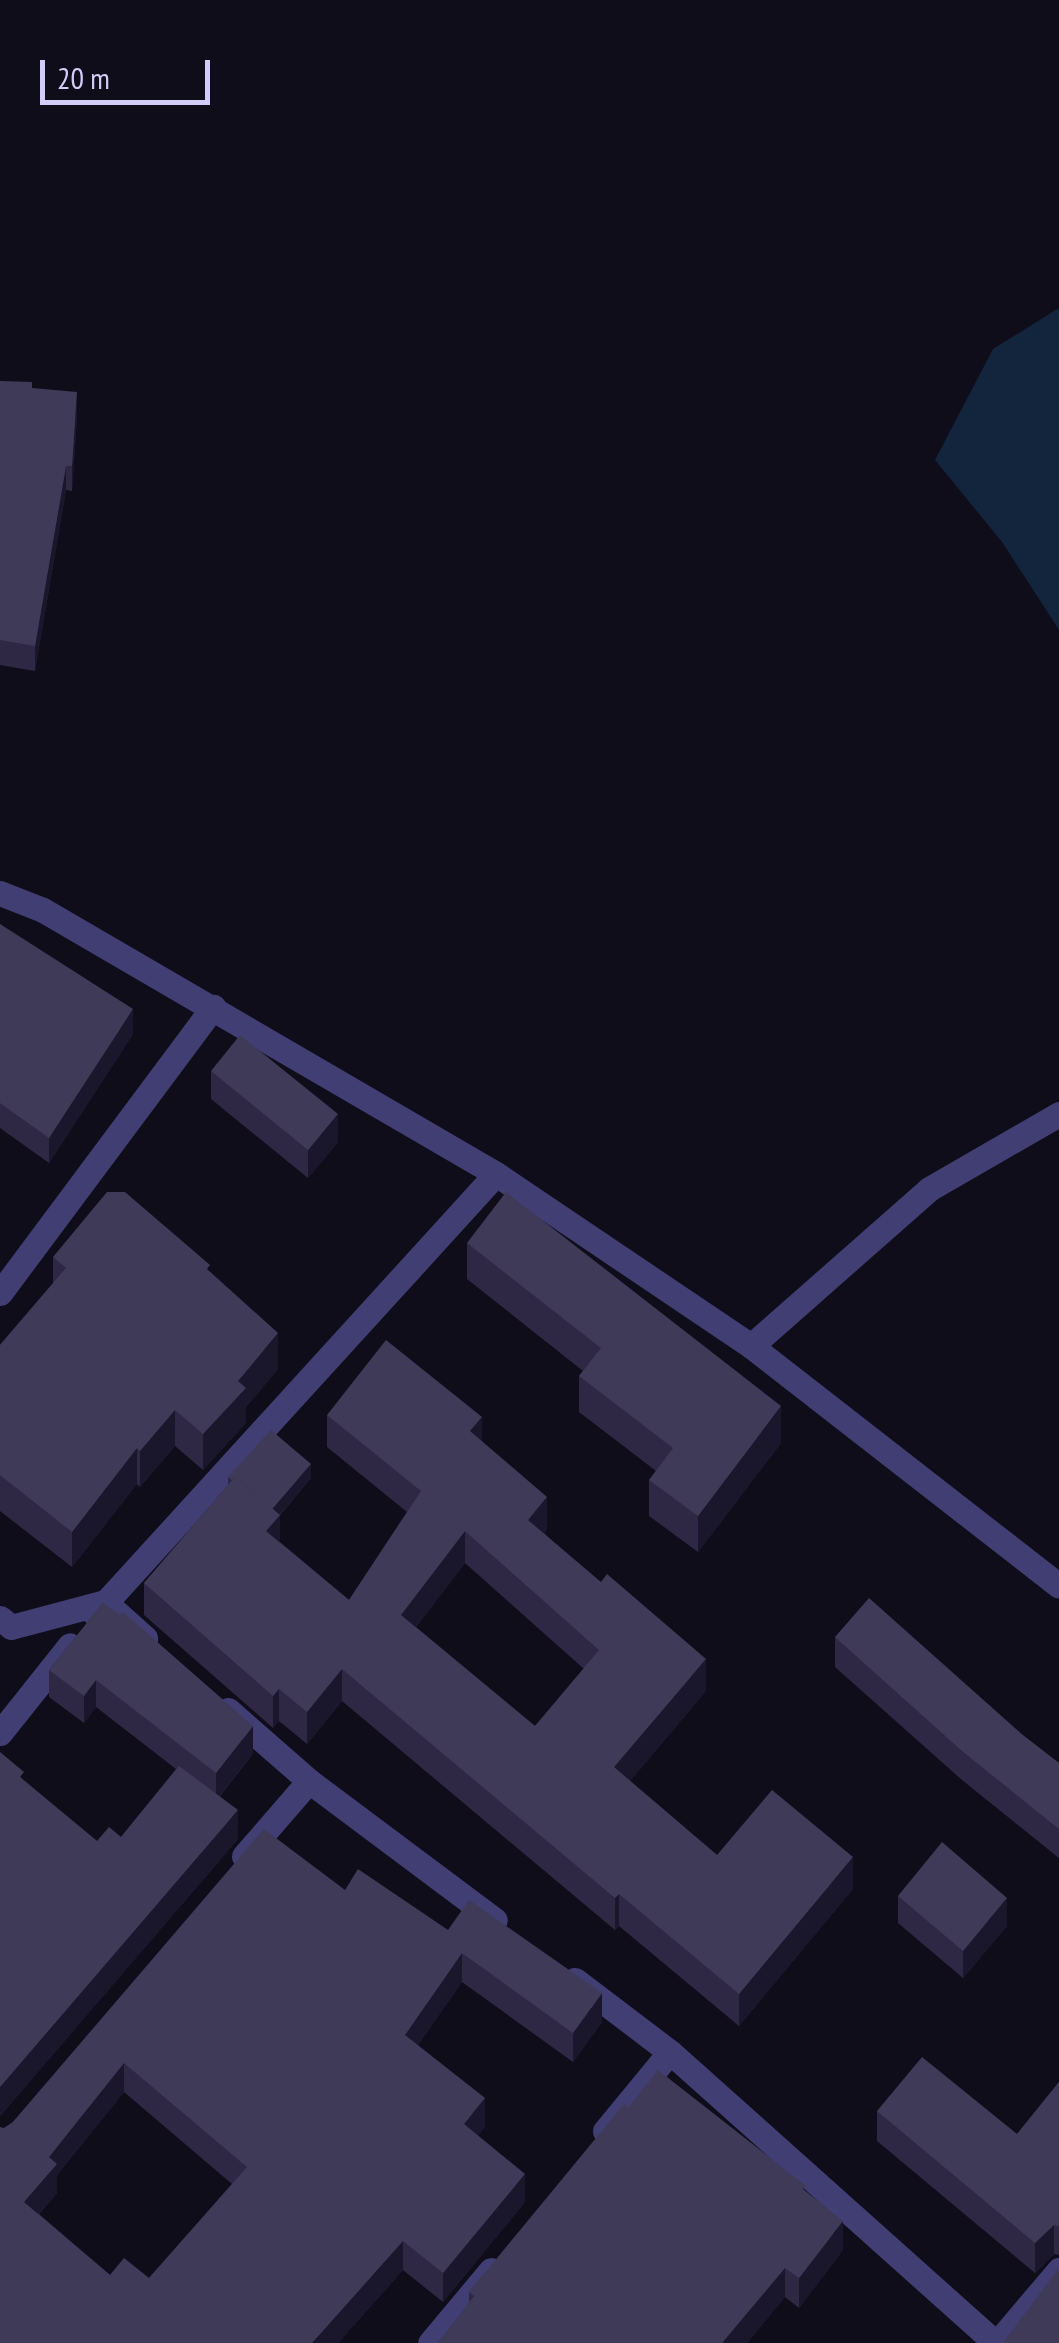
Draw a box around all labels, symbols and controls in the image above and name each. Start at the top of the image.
scale bar [45,40,215,102]
text: 20 m [57,58,110,97]

